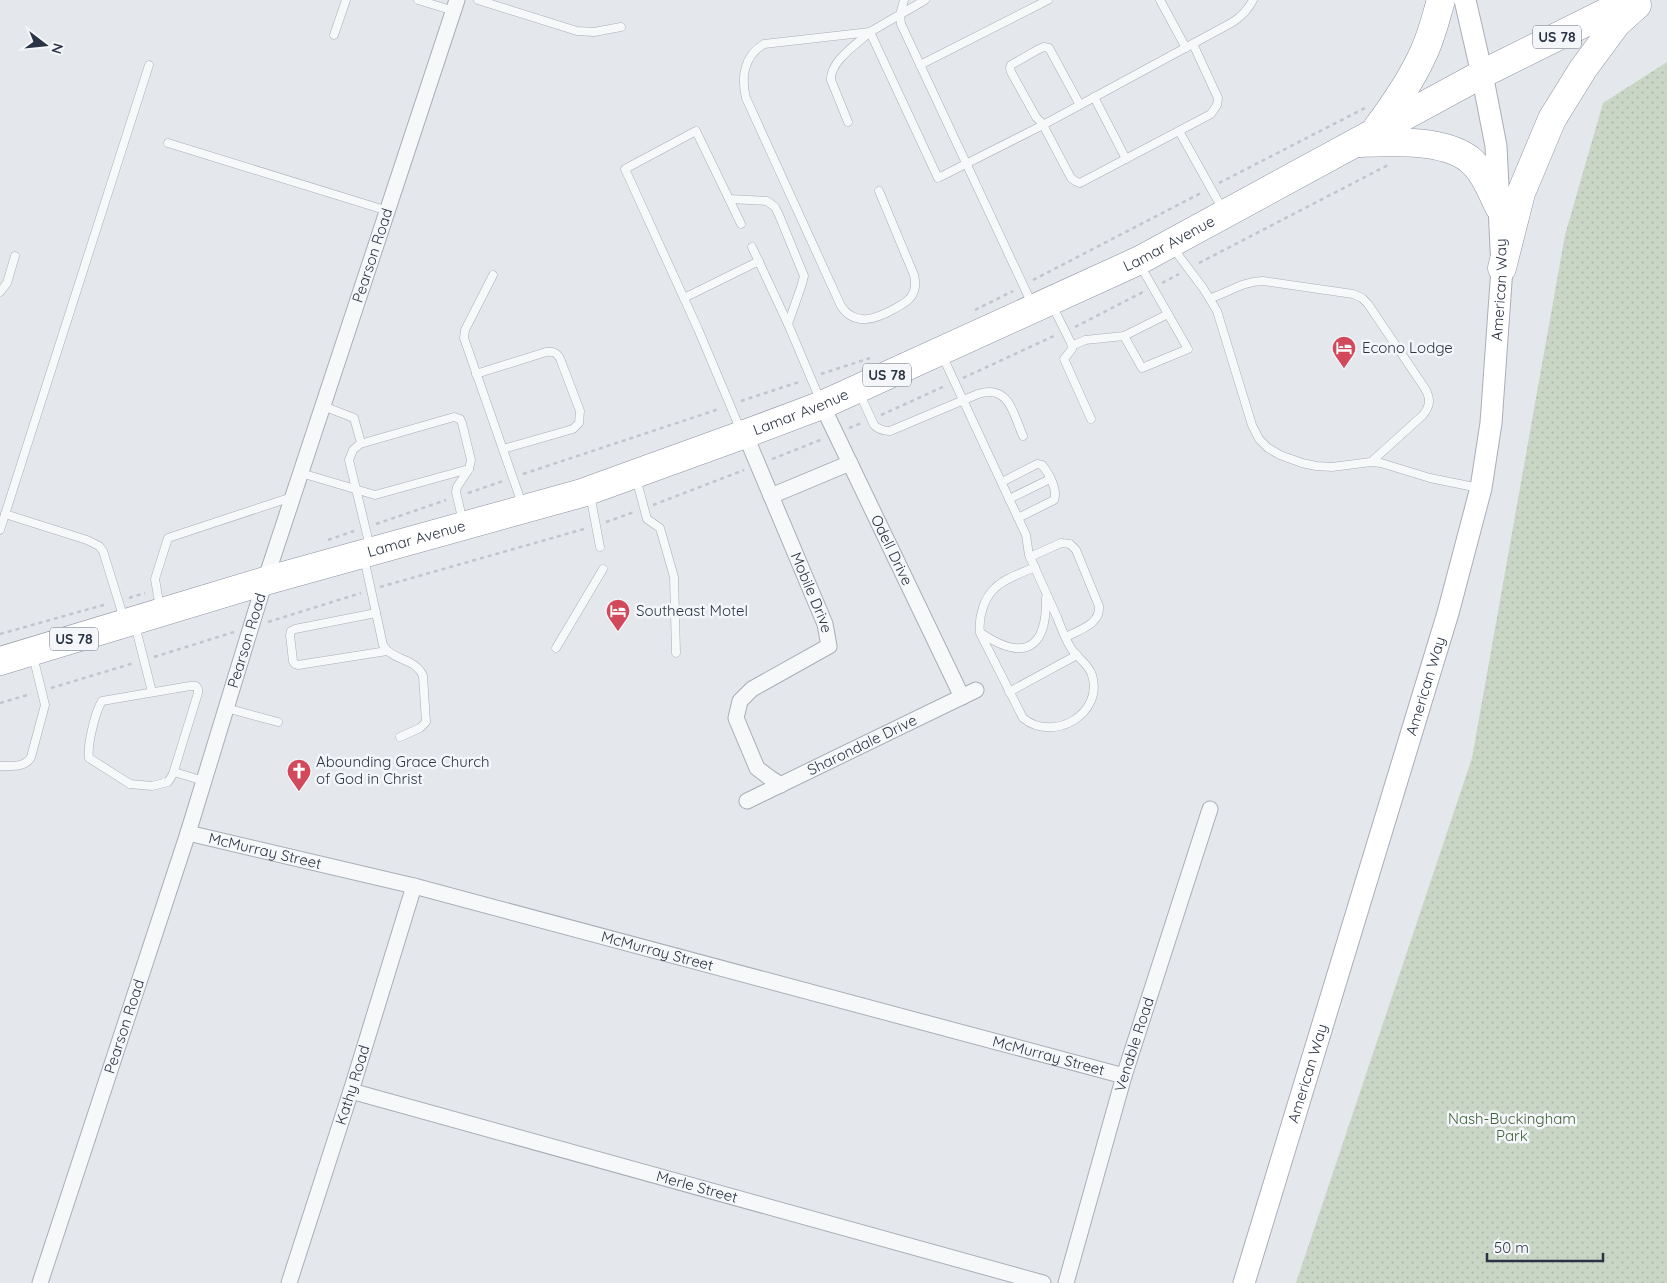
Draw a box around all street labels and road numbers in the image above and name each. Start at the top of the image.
road number: US 78 [1533,26,1581,48]
street label: Pearson Road [348,206,397,305]
street label: Lamar Avenue [1120,211,1218,275]
street label: American Way [1487,238,1511,342]
road number: US 78 [863,364,911,386]
street label: Lamar Avenue [750,384,851,439]
street label: Odell Drive [867,511,917,589]
street label: Lamar Avenue [365,516,468,561]
street label: Mobile Drive [787,549,836,634]
street label: Pearson Road [223,591,270,690]
road number: US 78 [50,628,98,650]
street label: American Way [1401,634,1449,738]
street label: Sharondale Drive [804,710,920,779]
street label: McMurray Street [207,828,323,873]
street label: McMurray Street [599,927,716,975]
street label: Pearson Road [99,977,148,1076]
street label: Venable Road [1110,995,1158,1094]
street label: American Way [1283,1022,1331,1125]
street label: McMurray Street [991,1031,1107,1079]
street label: Kathy Road [331,1043,374,1127]
street label: Merle Street [654,1166,740,1207]

